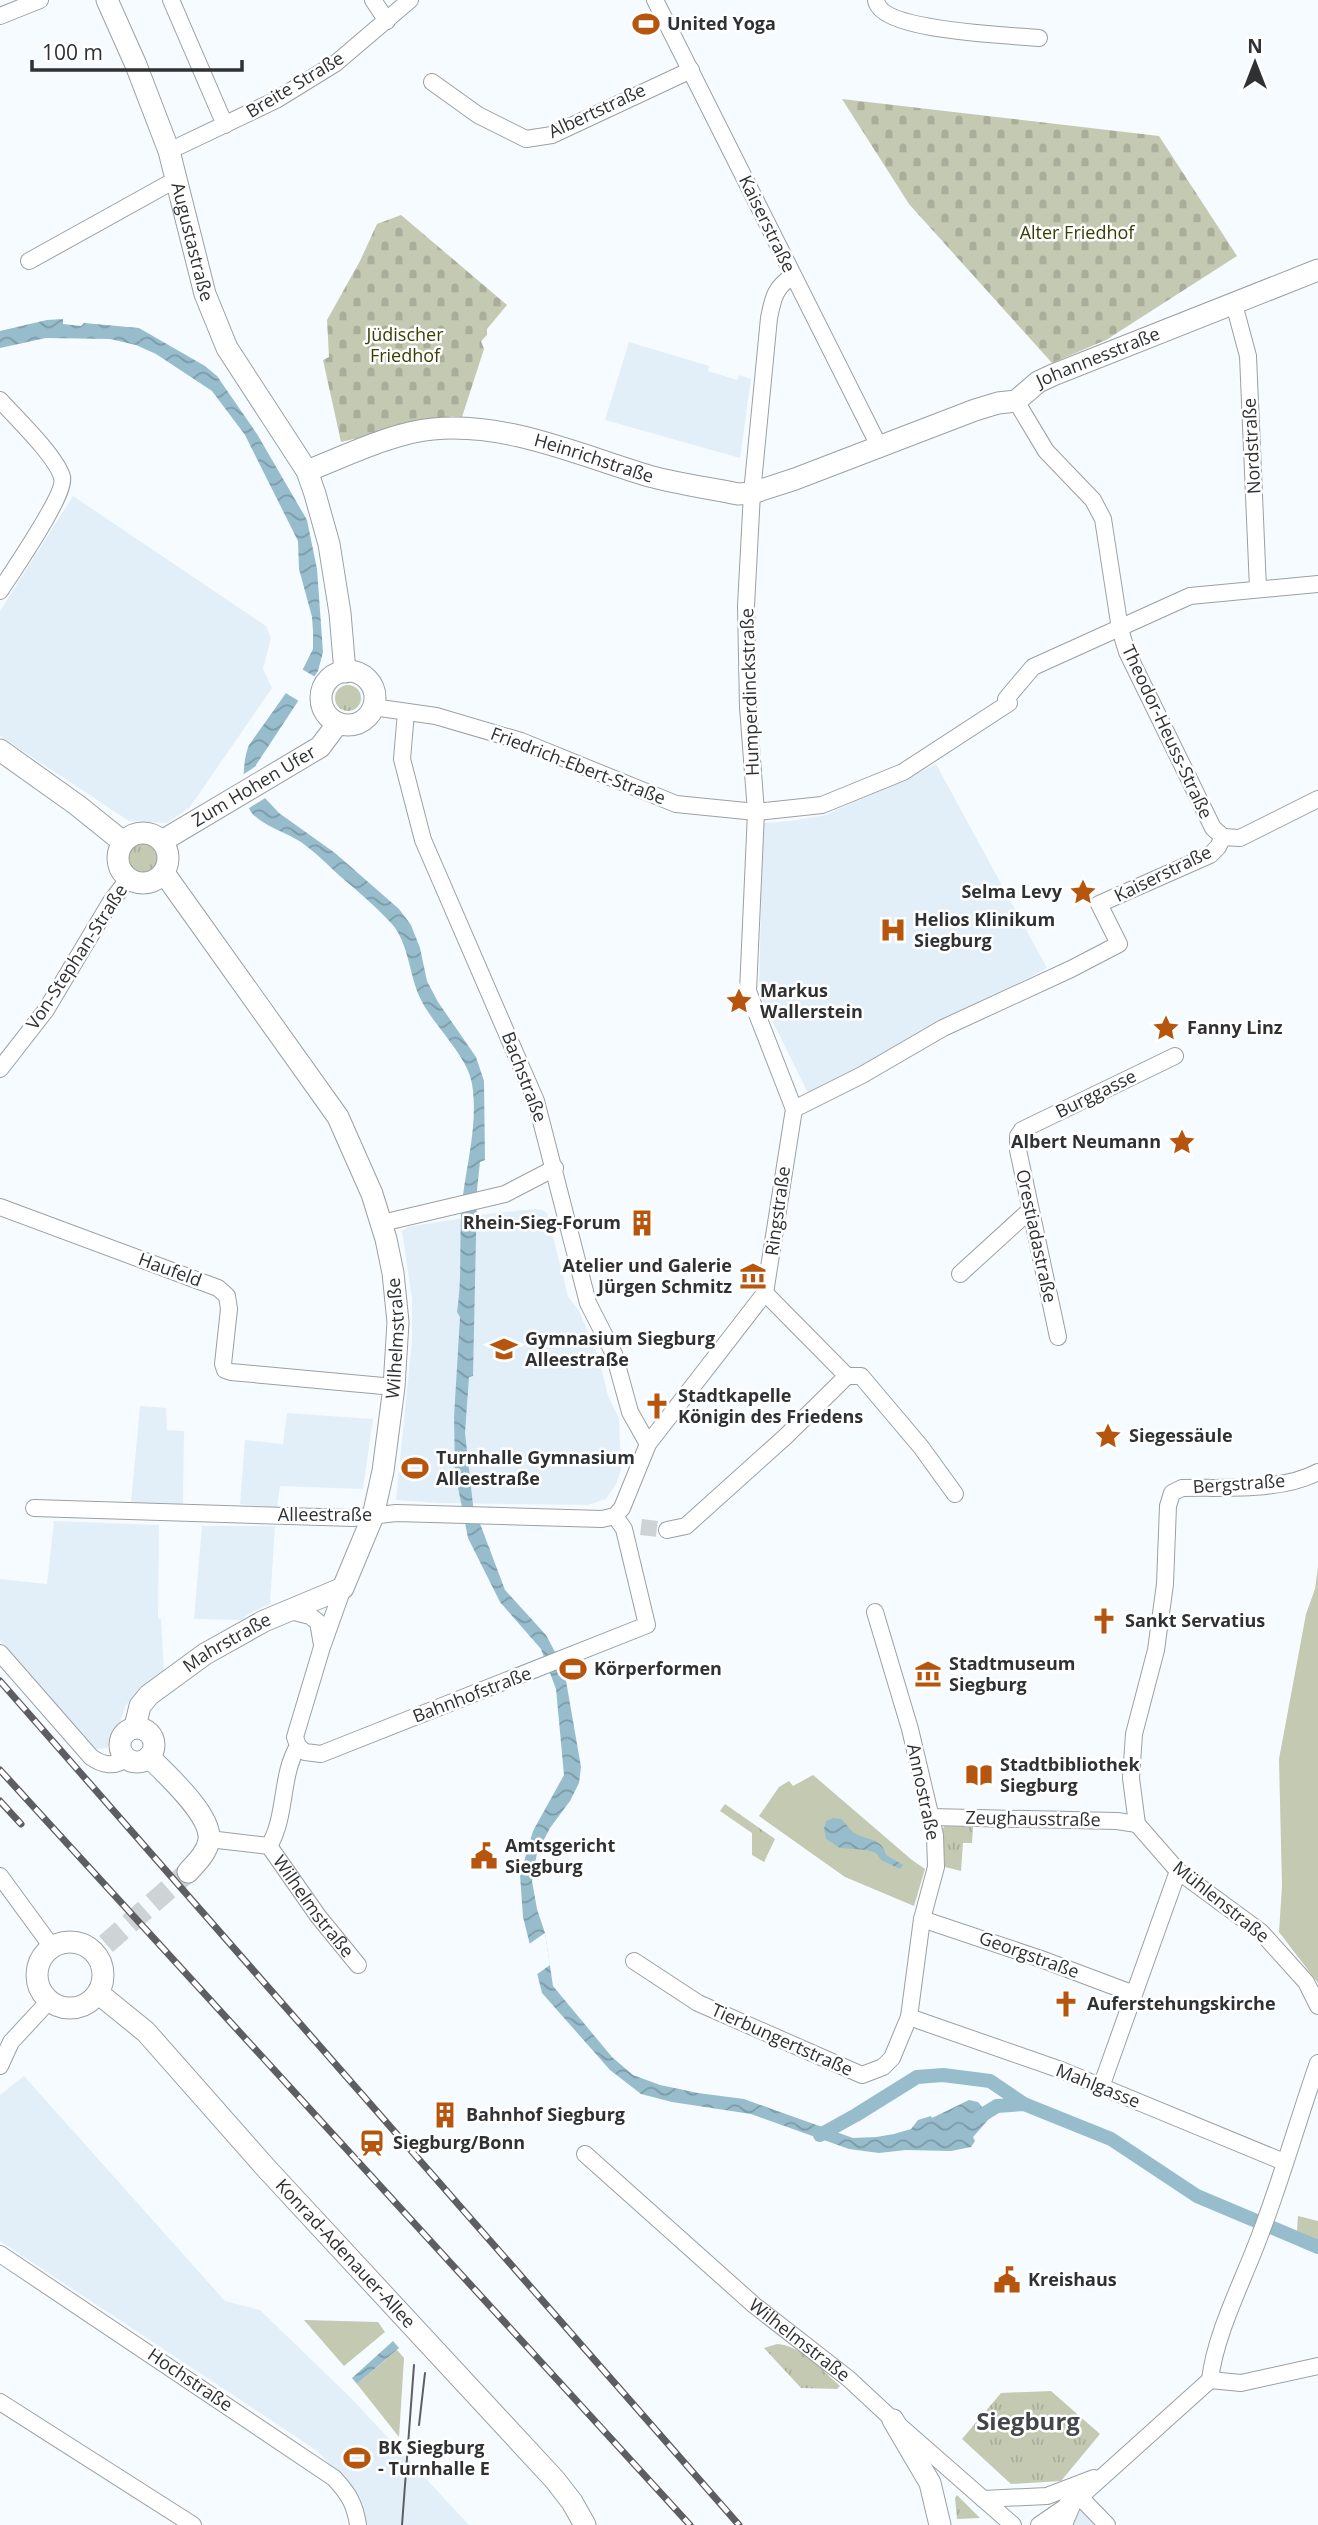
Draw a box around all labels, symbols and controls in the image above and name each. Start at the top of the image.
sports icon: United Yoga [631,9,661,39]
place label: United Yoga [667,11,776,35]
scale bar [32,28,242,72]
north arrow [1220,28,1290,98]
text: N [1247,33,1263,59]
text: 100 m [42,38,103,66]
street label: Breite Straße [241,46,348,123]
street label: Albertstraße [544,77,649,143]
street label: Kaiserstraße [734,171,802,276]
street label: Augustastraße [166,180,220,305]
park label: Alter Friedhof [1020,220,1135,244]
street label: Johannesstraße [1030,321,1163,393]
park label: Jüdischer Friedhof [364,322,444,367]
street label: Nordstraße [1236,397,1266,495]
street label: Heinrichstraße [532,427,657,488]
street label: Humperdinckstraße [734,608,764,776]
street label: Theodor-Heuss-Straße [1117,641,1219,822]
street label: Friedrich-Ebert-Straße [488,721,669,809]
street label: Zum Hohen Ufer [187,739,320,832]
street label: Kaiserstraße [1110,839,1215,907]
place icon: Selma Levy [1068,877,1098,907]
street label: Von-Stephan-Straße [20,879,132,1034]
place label: Selma Levy [961,879,1063,903]
place label: Helios Klinikum Siegburg [914,907,1055,952]
hospital icon: Helios Klinikum Siegburg [878,915,908,945]
place label: Markus Wallerstein [760,978,863,1023]
place icon: Markus Wallerstein [724,986,754,1016]
place icon: Fanny Linz [1151,1013,1181,1043]
place label: Fanny Linz [1187,1015,1283,1039]
street label: Bachstraße [497,1028,553,1125]
street label: Burggasse [1051,1063,1140,1123]
place icon: Albert Neumann [1167,1127,1197,1157]
place label: Albert Neumann [1011,1129,1161,1153]
street label: Ringstraße [759,1165,795,1257]
street label: Orestiadastraße [1011,1167,1063,1305]
building icon: Rhein-Sieg-Forum [627,1208,657,1238]
place label: Rhein-Sieg-Forum [463,1210,621,1234]
street label: Haufeld [135,1246,205,1292]
place label: Atelier und Galerie Jürgen Schmitz [563,1253,732,1298]
museum icon: Atelier und Galerie Jürgen Schmitz [738,1261,768,1291]
street label: Wilhelmstraße [380,1277,409,1400]
place label: Gymnasium Siegburg Alleestraße [525,1326,715,1371]
school or university icon: Gymnasium Siegburg Alleestraße [489,1334,519,1364]
place label: Stadtkapelle Königin des Friedens [678,1383,863,1428]
church icon: Stadtkapelle Königin des Friedens [642,1391,672,1421]
place icon: Siegessäule [1093,1421,1123,1451]
place label: Siegessäule [1129,1423,1233,1447]
place label: Turnhalle Gymnasium Alleestraße [436,1445,635,1490]
sports icon: Turnhalle Gymnasium Alleestraße [400,1453,430,1483]
street label: Bergstraße [1192,1468,1286,1498]
street label: Alleestraße [278,1502,372,1526]
church icon: Sankt Servatius [1089,1606,1119,1636]
street label: Mahrstraße [178,1607,274,1677]
place label: Sankt Servatius [1125,1608,1265,1632]
place label: Stadtmuseum Siegburg [949,1651,1075,1696]
sports icon: Körperformen [558,1654,588,1684]
place label: Körperformen [594,1656,722,1680]
museum icon: Stadtmuseum Siegburg [913,1659,943,1689]
street label: Bahnhofstraße [409,1660,534,1728]
street label: Annostraße [902,1741,946,1842]
place label: Stadtbibliothek Siegburg [1000,1752,1140,1797]
library icon: Stadtbibliothek Siegburg [964,1760,994,1790]
street label: Zeughausstraße [965,1805,1101,1831]
place label: Amtsgericht Siegburg [505,1833,615,1878]
public building icon: Amtsgericht Siegburg [469,1841,499,1871]
street label: Wilhelmstraße [268,1850,360,1962]
street label: Mühlenstraße [1168,1855,1275,1948]
street label: Georgstraße [976,1925,1083,1983]
church icon: Auferstehungskirche [1051,1989,1081,2019]
place label: Auferstehungskirche [1087,1991,1276,2015]
street label: Tierbungertstraße [708,1997,857,2081]
street label: Mahlgasse [1053,2057,1144,2113]
building icon: Bahnhof Siegburg [430,2100,460,2130]
place label: Bahnhof Siegburg [466,2102,625,2126]
station icon: Siegburg/Bonn [357,2128,387,2158]
place label: Siegburg/Bonn [393,2130,525,2154]
street label: Konrad-Adenauer-Allee [271,2173,421,2333]
public building icon: Kreishaus [992,2265,1022,2295]
place label: Kreishaus [1028,2267,1117,2291]
street label: Wilhelmstraße [744,2293,855,2386]
street label: Hochstraße [143,2342,238,2416]
district label: Siegburg [976,2404,1080,2437]
place label: BK Siegburg - Turnhalle E [378,2435,490,2480]
sports icon: BK Siegburg - Turnhalle E [342,2443,372,2473]

